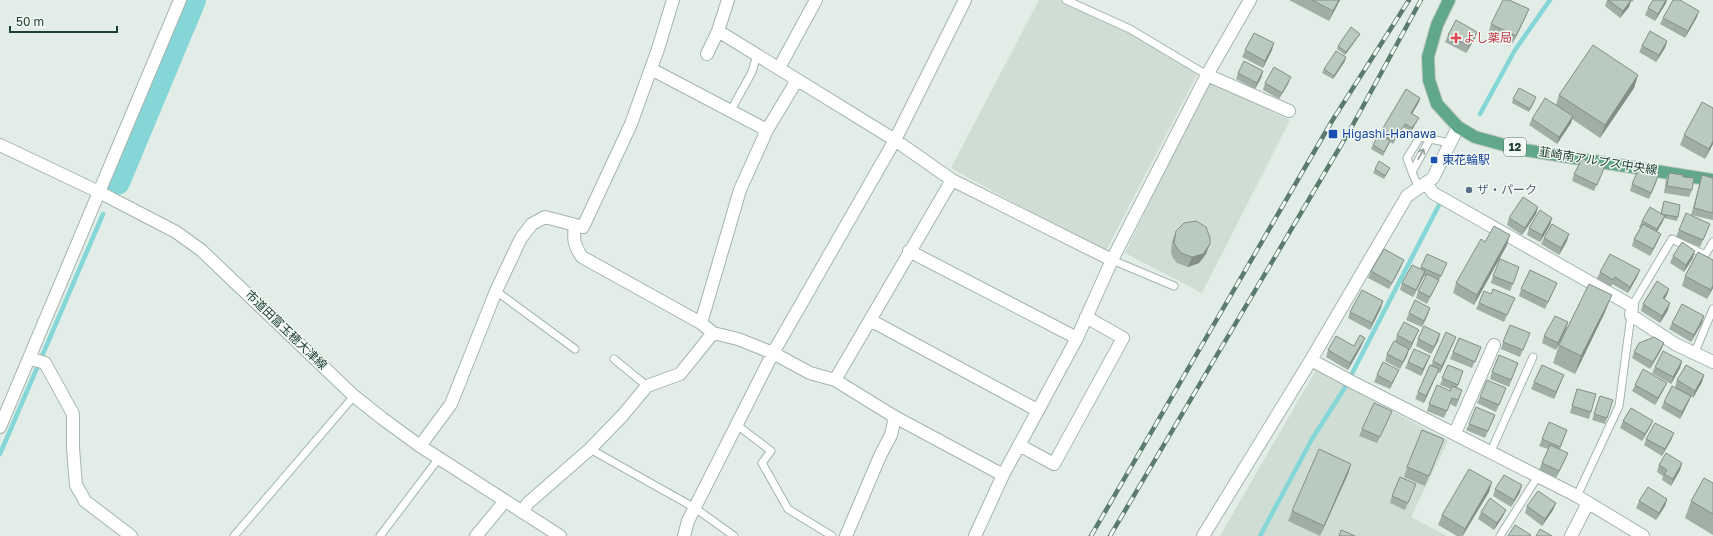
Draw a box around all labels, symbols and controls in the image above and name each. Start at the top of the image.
scale bar [10,8,117,34]
text: 50 m [16,14,44,29]
place label: よし薬局 [1464,30,1512,45]
marker: よし薬局 [1451,33,1461,43]
place label: Higashi-Hanawa [1342,126,1436,141]
marker: Higashi-Hanawa [1327,128,1339,140]
road number: 12 [1504,138,1526,156]
street label: 韮崎南アルプス中央線 [1538,144,1658,177]
one-way arrow [1418,148,1426,160]
place label: 東花輪駅 [1442,152,1490,167]
marker: 東花輪駅 [1429,155,1439,165]
place label: ザ・パーク [1477,182,1537,197]
marker: ザ・パーク [1464,185,1474,195]
street label: 市道田富玉穂大津線 [242,287,330,373]

